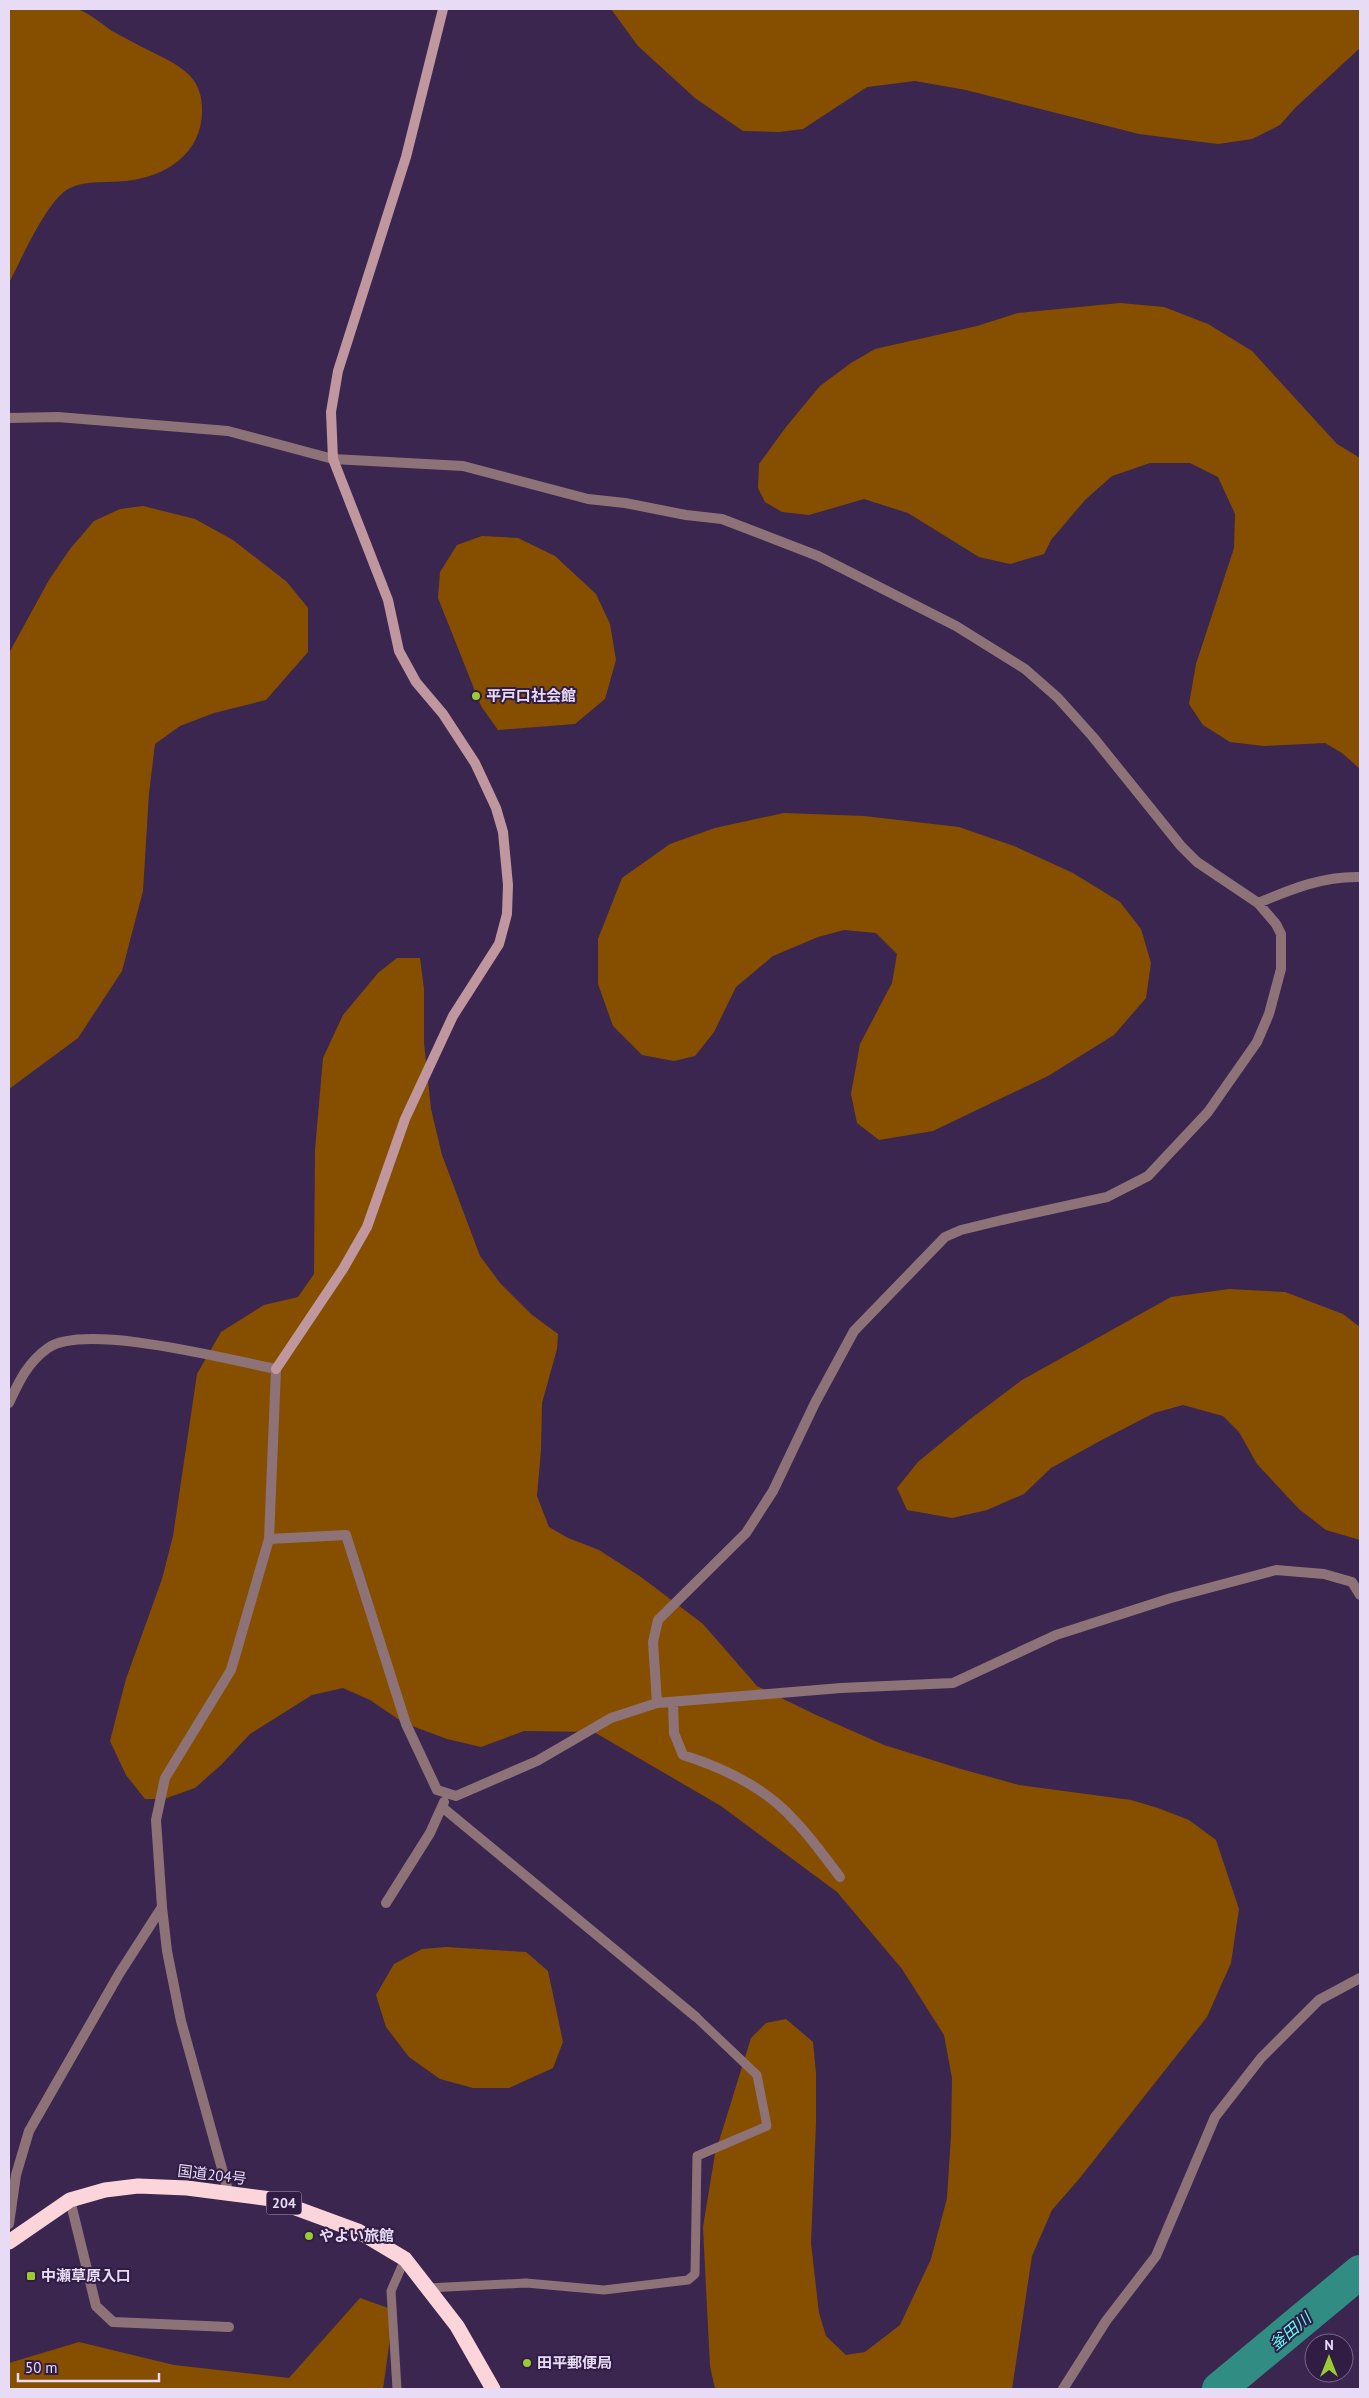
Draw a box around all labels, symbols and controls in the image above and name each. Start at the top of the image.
place label: 平戸口社会館 [486,686,576,705]
marker: 平戸口社会館 [470,690,482,702]
street label: 国道204号 [176,2161,248,2188]
road number: 204 [266,2192,302,2214]
place label: やよい旅館 [319,2226,394,2245]
marker: やよい旅館 [303,2230,315,2242]
place label: 中瀬草原入口 [41,2266,131,2285]
marker: 中瀬草原入口 [25,2270,37,2282]
water label: 釜田川 [1265,2307,1316,2354]
north arrow [1304,2333,1354,2383]
text: N [1324,2336,1334,2354]
scale bar [18,2350,159,2382]
place label: 田平郵便局 [537,2353,612,2372]
marker: 田平郵便局 [521,2357,533,2369]
text: 50 m [25,2358,58,2377]

